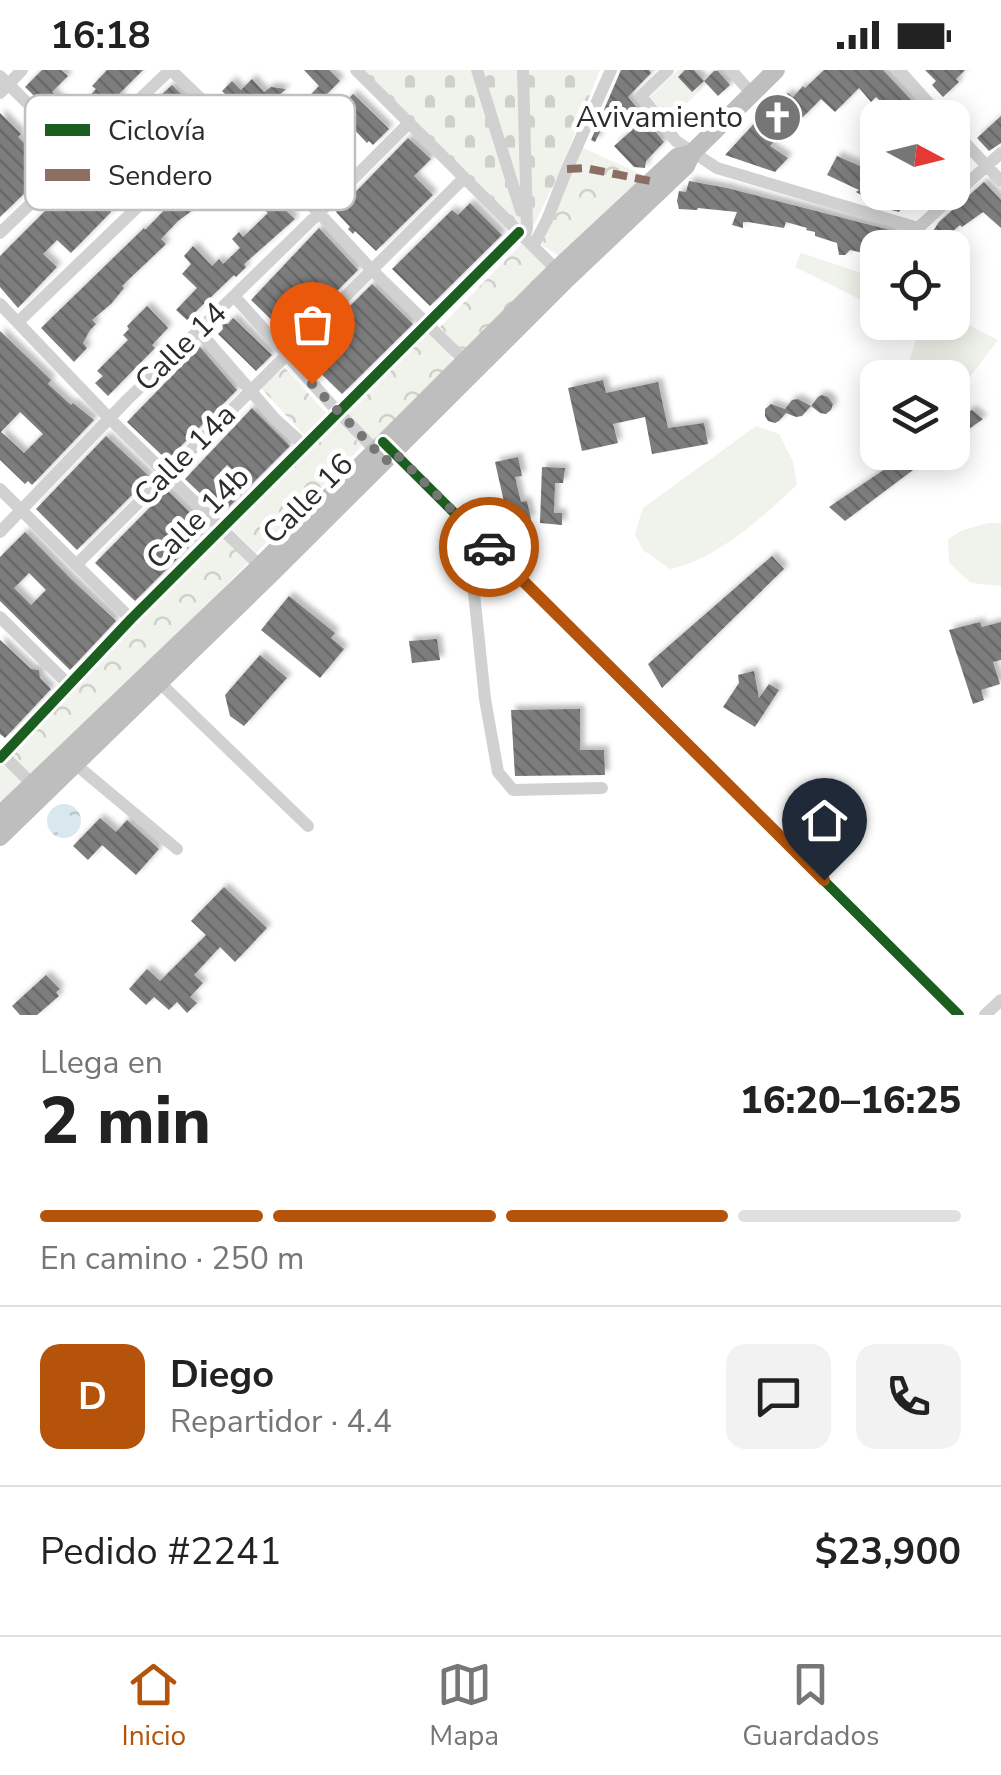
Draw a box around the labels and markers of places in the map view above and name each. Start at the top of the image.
church icon: Avivamiento [752,91,804,143]
place label: Avivamiento [576,97,743,138]
pin [270,282,355,385]
pin [782,778,867,881]

